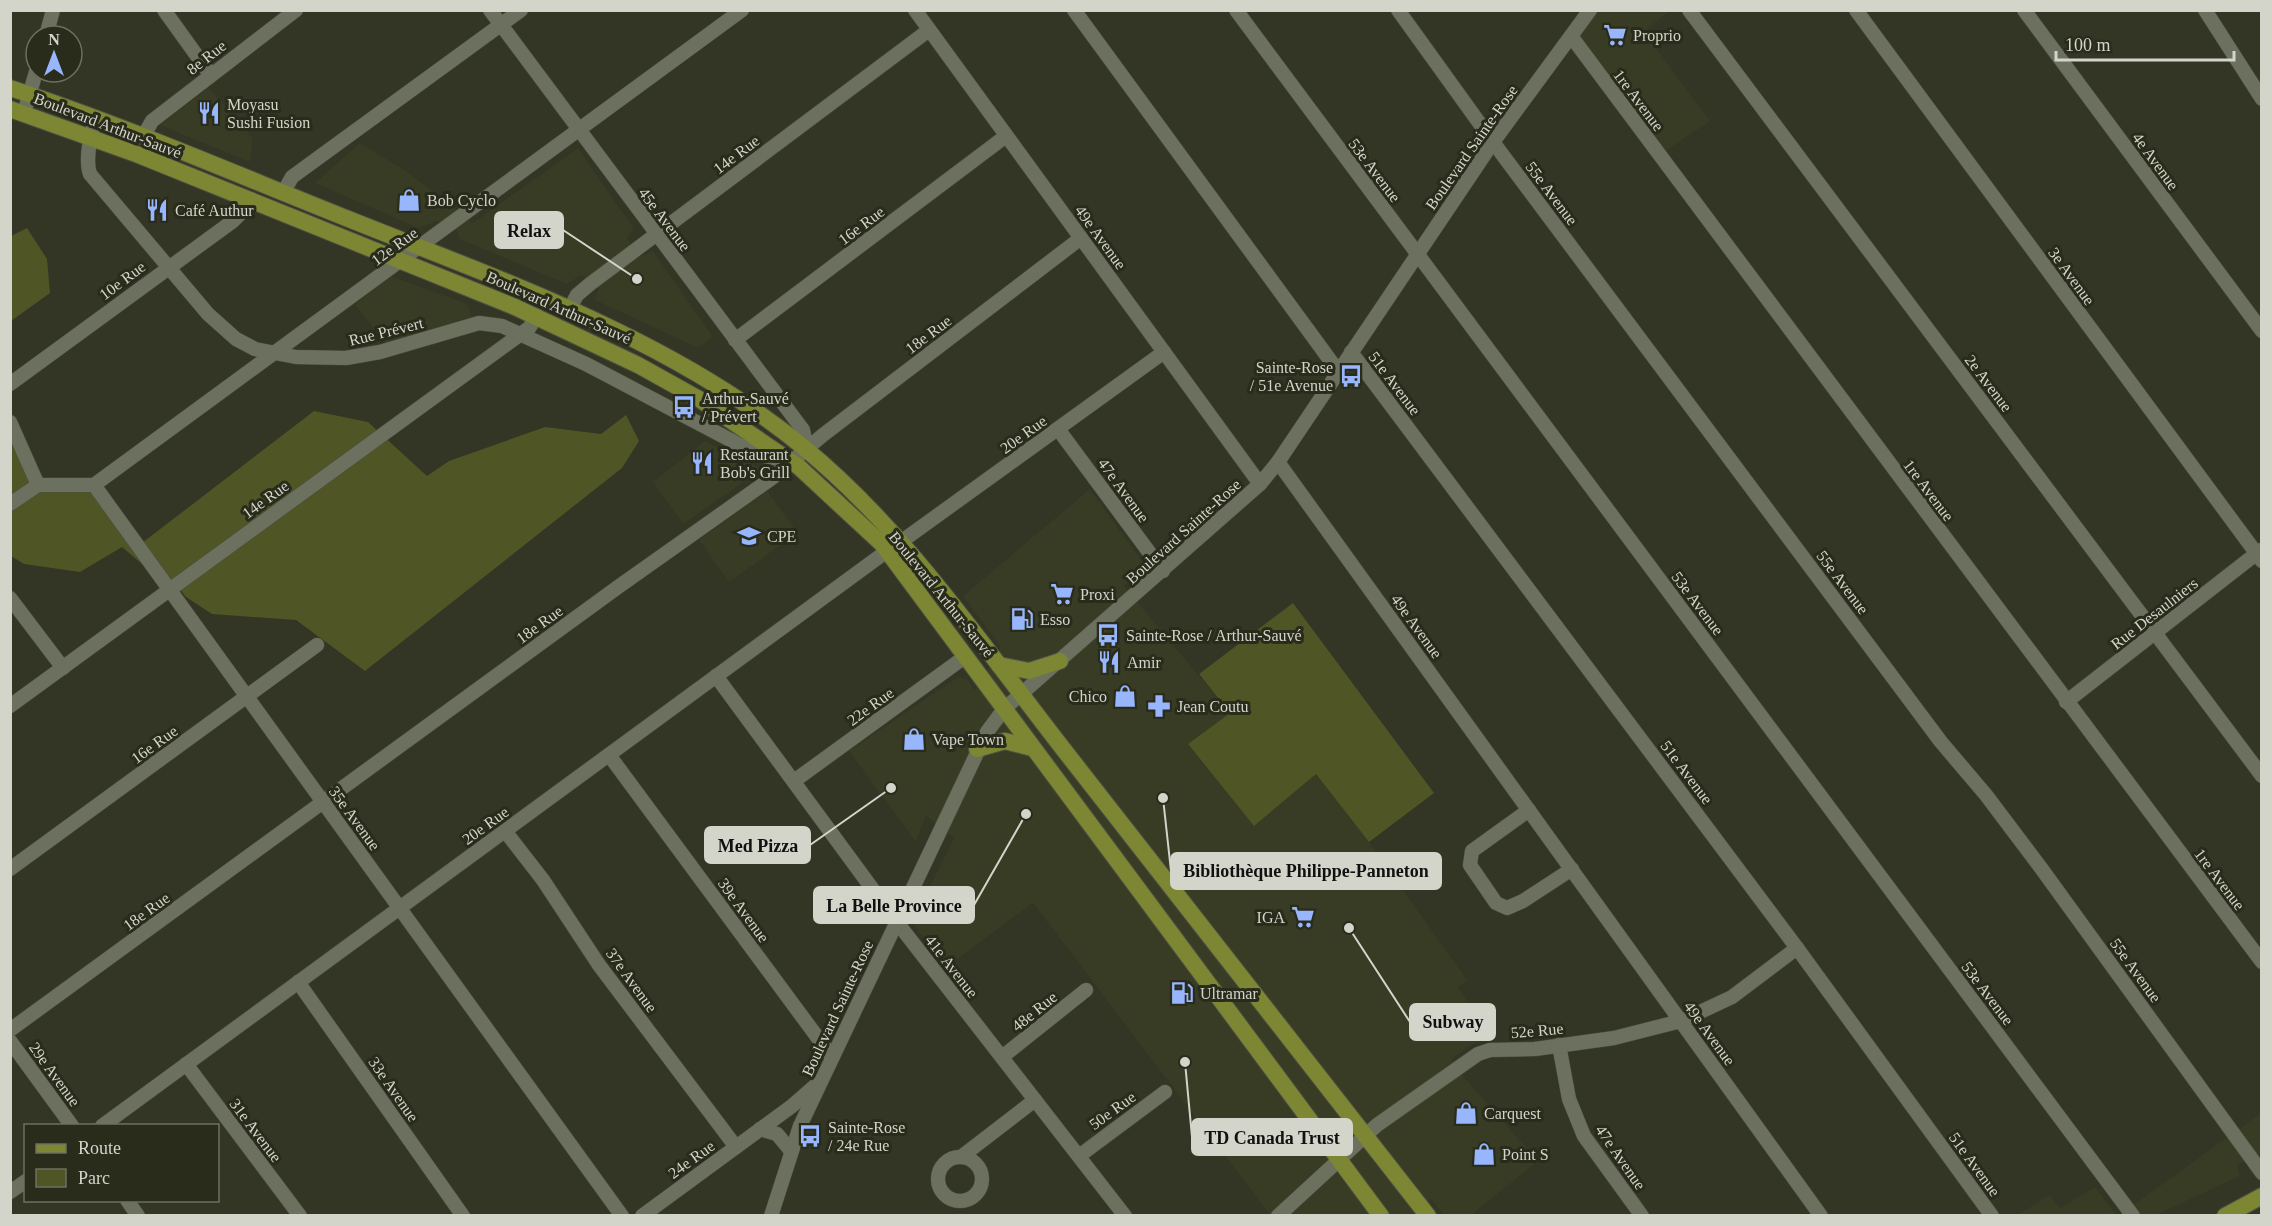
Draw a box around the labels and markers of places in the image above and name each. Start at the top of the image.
supermarket icon: Proprio [1602,22,1628,48]
place label: Proprio [1633,27,1681,45]
place label: Moyasu Sushi Fusion [227,96,310,131]
restaurant icon: Moyasu Sushi Fusion [196,100,222,126]
shop icon: Bob Cyclo [396,187,422,213]
place label: Bob Cyclo [427,192,496,210]
restaurant icon: Café Authur [144,197,170,223]
place label: Café Authur [175,202,254,219]
callout: Relax [495,212,563,248]
place label: Sainte-Rose / 51e Avenue [1250,359,1333,394]
bus stop icon: Sainte-Rose / 51e Avenue [1338,363,1364,389]
place label: Arthur-Sauvé / Prévert [702,390,789,425]
bus stop icon: Arthur-Sauvé / Prévert [671,394,697,420]
place label: Restaurant Bob's Grill [720,446,791,481]
restaurant icon: Restaurant Bob's Grill [689,450,715,476]
school or university icon: CPE [736,523,762,549]
place label: CPE [767,528,796,545]
supermarket icon: Proxi [1049,581,1075,607]
place label: Proxi [1080,586,1115,603]
fuel station icon: Esso [1009,606,1035,632]
place label: Esso [1040,611,1070,628]
bus stop icon: Sainte-Rose / Arthur-Sauvé [1095,622,1121,648]
place label: Sainte-Rose / Arthur-Sauvé [1126,627,1302,644]
restaurant icon: Amir [1096,649,1122,675]
place label: Amir [1127,654,1161,671]
shop icon: Chico [1112,683,1138,709]
place label: Chico [1069,688,1107,705]
pharmacy icon: Jean Coutu [1146,693,1172,719]
place label: Jean Coutu [1177,698,1249,715]
shop icon: Vape Town [901,726,927,752]
place label: Vape Town [932,731,1004,749]
callout: Med Pizza [705,827,810,863]
callout: Bibliothèque Philippe-Panneton [1171,853,1441,889]
callout: La Belle Province [814,887,974,923]
supermarket icon: IGA [1290,904,1316,930]
place label: IGA [1257,909,1285,926]
fuel station icon: Ultramar [1169,980,1195,1006]
place label: Ultramar [1200,985,1258,1002]
callout: Subway [1410,1004,1495,1040]
shop icon: Carquest [1453,1100,1479,1126]
place label: Carquest [1484,1105,1541,1123]
place label: Sainte-Rose / 24e Rue [828,1119,905,1154]
callout: TD Canada Trust [1192,1119,1352,1155]
bus stop icon: Sainte-Rose / 24e Rue [797,1123,823,1149]
shop icon: Point S [1471,1141,1497,1167]
place label: Point S [1502,1146,1549,1163]

